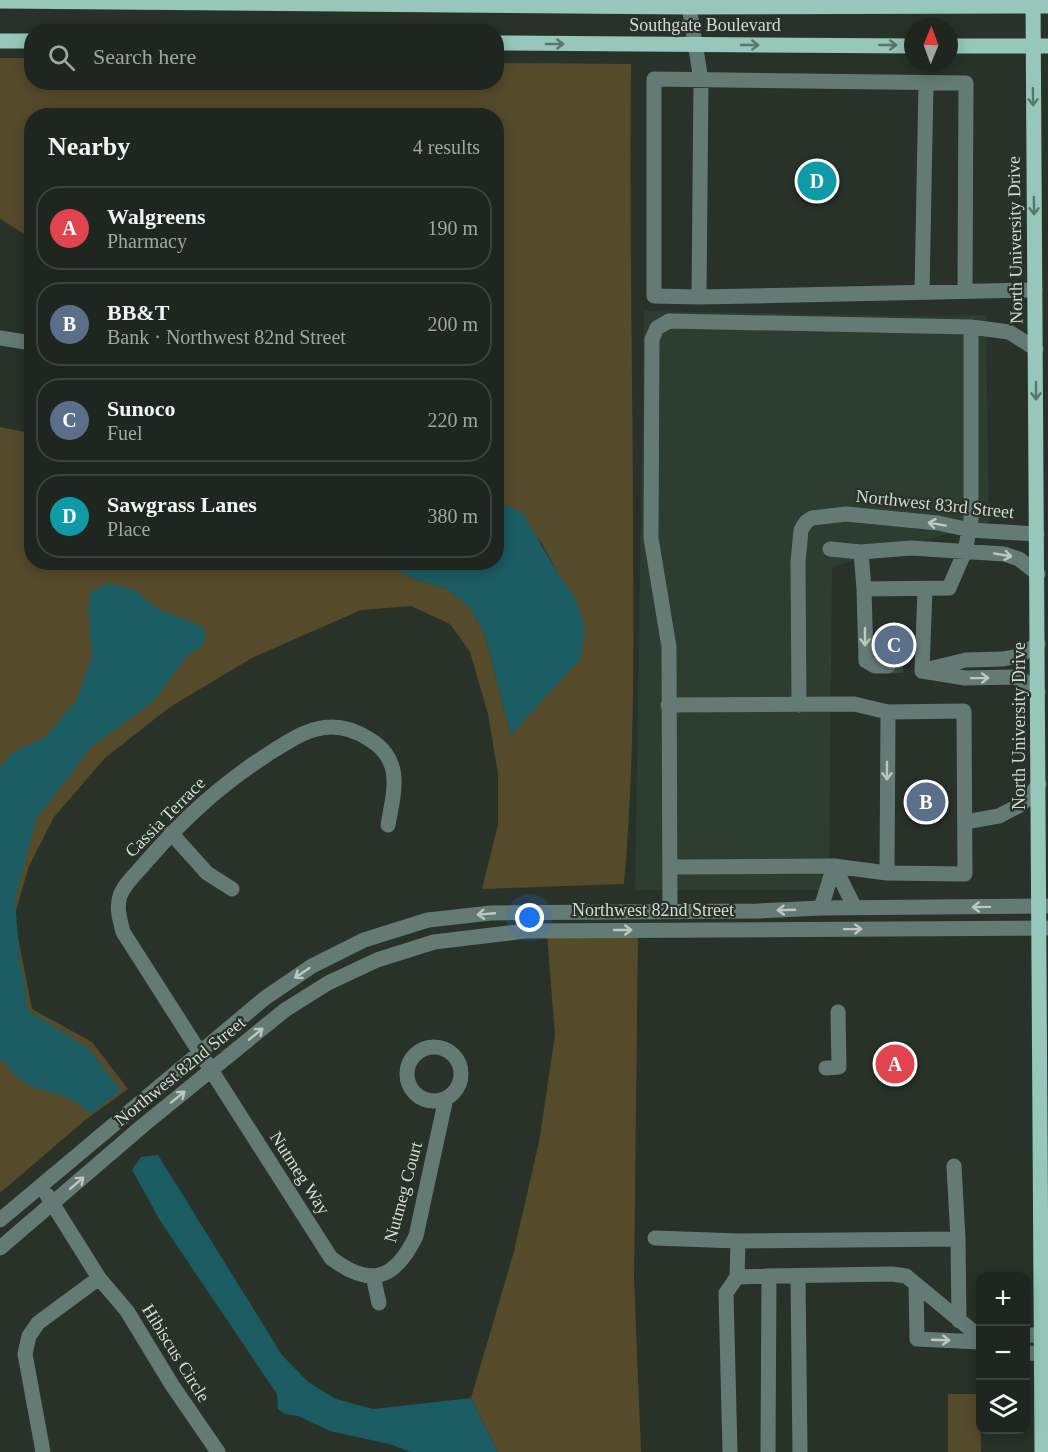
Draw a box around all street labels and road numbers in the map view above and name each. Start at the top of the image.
street label: Southgate Boulevard [629,15,781,35]
street label: North University Drive [1004,156,1026,324]
street label: Northwest 83rd Street [855,486,1015,522]
street label: North University Drive [1009,642,1029,810]
street label: Cassia Terrace [121,773,209,861]
street label: Northwest 82nd Street [572,900,734,920]
street label: Northwest 82nd Street [111,1012,249,1130]
street label: Nutmeg Way [266,1128,334,1218]
street label: Nutmeg Court [380,1139,426,1245]
street label: Hibiscus Circle [138,1300,214,1406]

